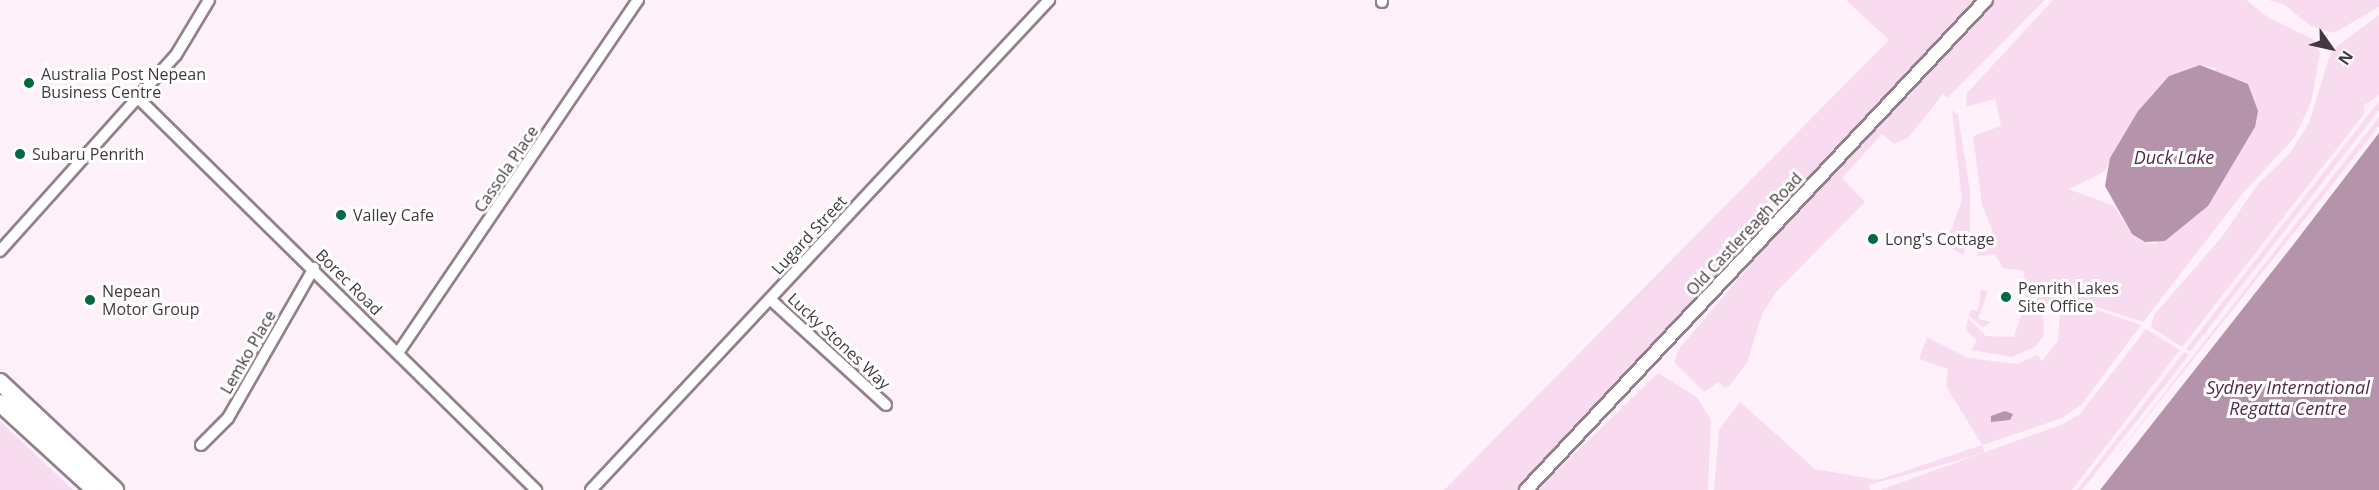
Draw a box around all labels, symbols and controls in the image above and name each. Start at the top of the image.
north arrow [2301,18,2361,78]
text: N [2333,47,2359,70]
place label: Australia Post Nepean Business Centre [41,64,206,102]
marker: Australia Post Nepean Business Centre [22,76,36,90]
street label: Cassola Place [470,122,542,216]
place label: Subaru Penrith [32,144,144,164]
water label: Duck Lake [2134,146,2214,168]
marker: Subaru Penrith [13,147,27,161]
street label: Old Castlereagh Road [1682,169,1806,299]
street label: Lugard Street [768,192,850,278]
place label: Valley Cafe [353,205,434,225]
marker: Valley Cafe [334,208,348,222]
place label: Long's Cottage [1885,229,1994,249]
marker: Long's Cottage [1866,232,1880,246]
street label: Borec Road [312,245,386,319]
place label: Penrith Lakes Site Office [2018,278,2119,316]
place label: Nepean Motor Group [102,281,199,319]
street label: Lucky Stones Way [784,289,894,393]
marker: Penrith Lakes Site Office [1999,290,2013,304]
marker: Nepean Motor Group [83,293,97,307]
street label: Lemko Place [216,307,280,397]
water label: Sydney International Regatta Centre [2206,377,2370,420]

